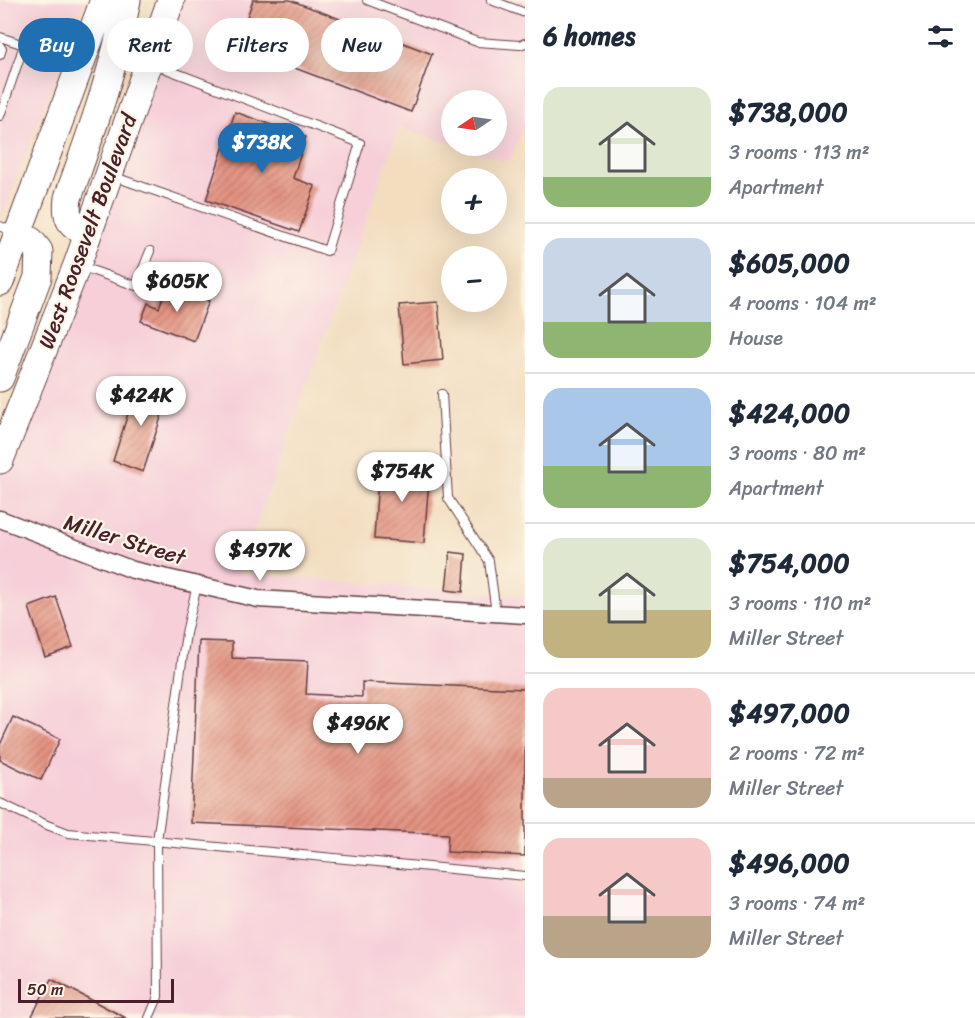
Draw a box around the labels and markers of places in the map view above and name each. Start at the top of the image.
pin: $738K [220,123,304,174]
pin: $605K [135,262,219,313]
pin: $424K [99,376,183,427]
pin: $754K [360,452,444,503]
pin: $497K [218,531,302,582]
pin: $496K [316,704,400,755]

